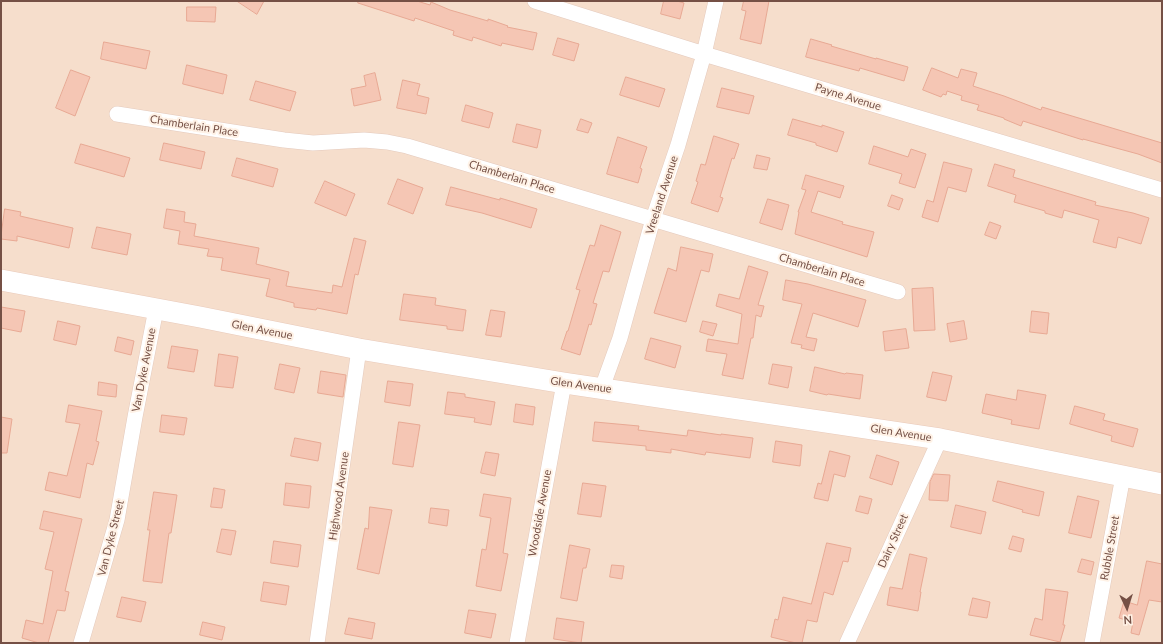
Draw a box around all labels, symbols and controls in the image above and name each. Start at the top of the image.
street label: Payne Avenue [813,81,883,113]
street label: Chamberlain Place [149,113,239,139]
street label: Vreeland Avenue [643,154,681,236]
street label: Chamberlain Place [467,158,557,196]
street label: Chamberlain Place [777,251,867,289]
street label: Glen Avenue [230,318,294,342]
street label: Van Dyke Avenue [129,327,159,413]
street label: Glen Avenue [550,374,612,396]
street label: Glen Avenue [869,422,933,444]
street label: Highwood Avenue [326,451,352,541]
street label: Woodside Avenue [526,469,554,557]
street label: Van Dyke Street [95,499,127,577]
street label: Dairy Street [875,512,911,570]
street label: Rubble Street [1098,515,1122,581]
north arrow [1107,588,1147,628]
text: N [1123,614,1133,627]

